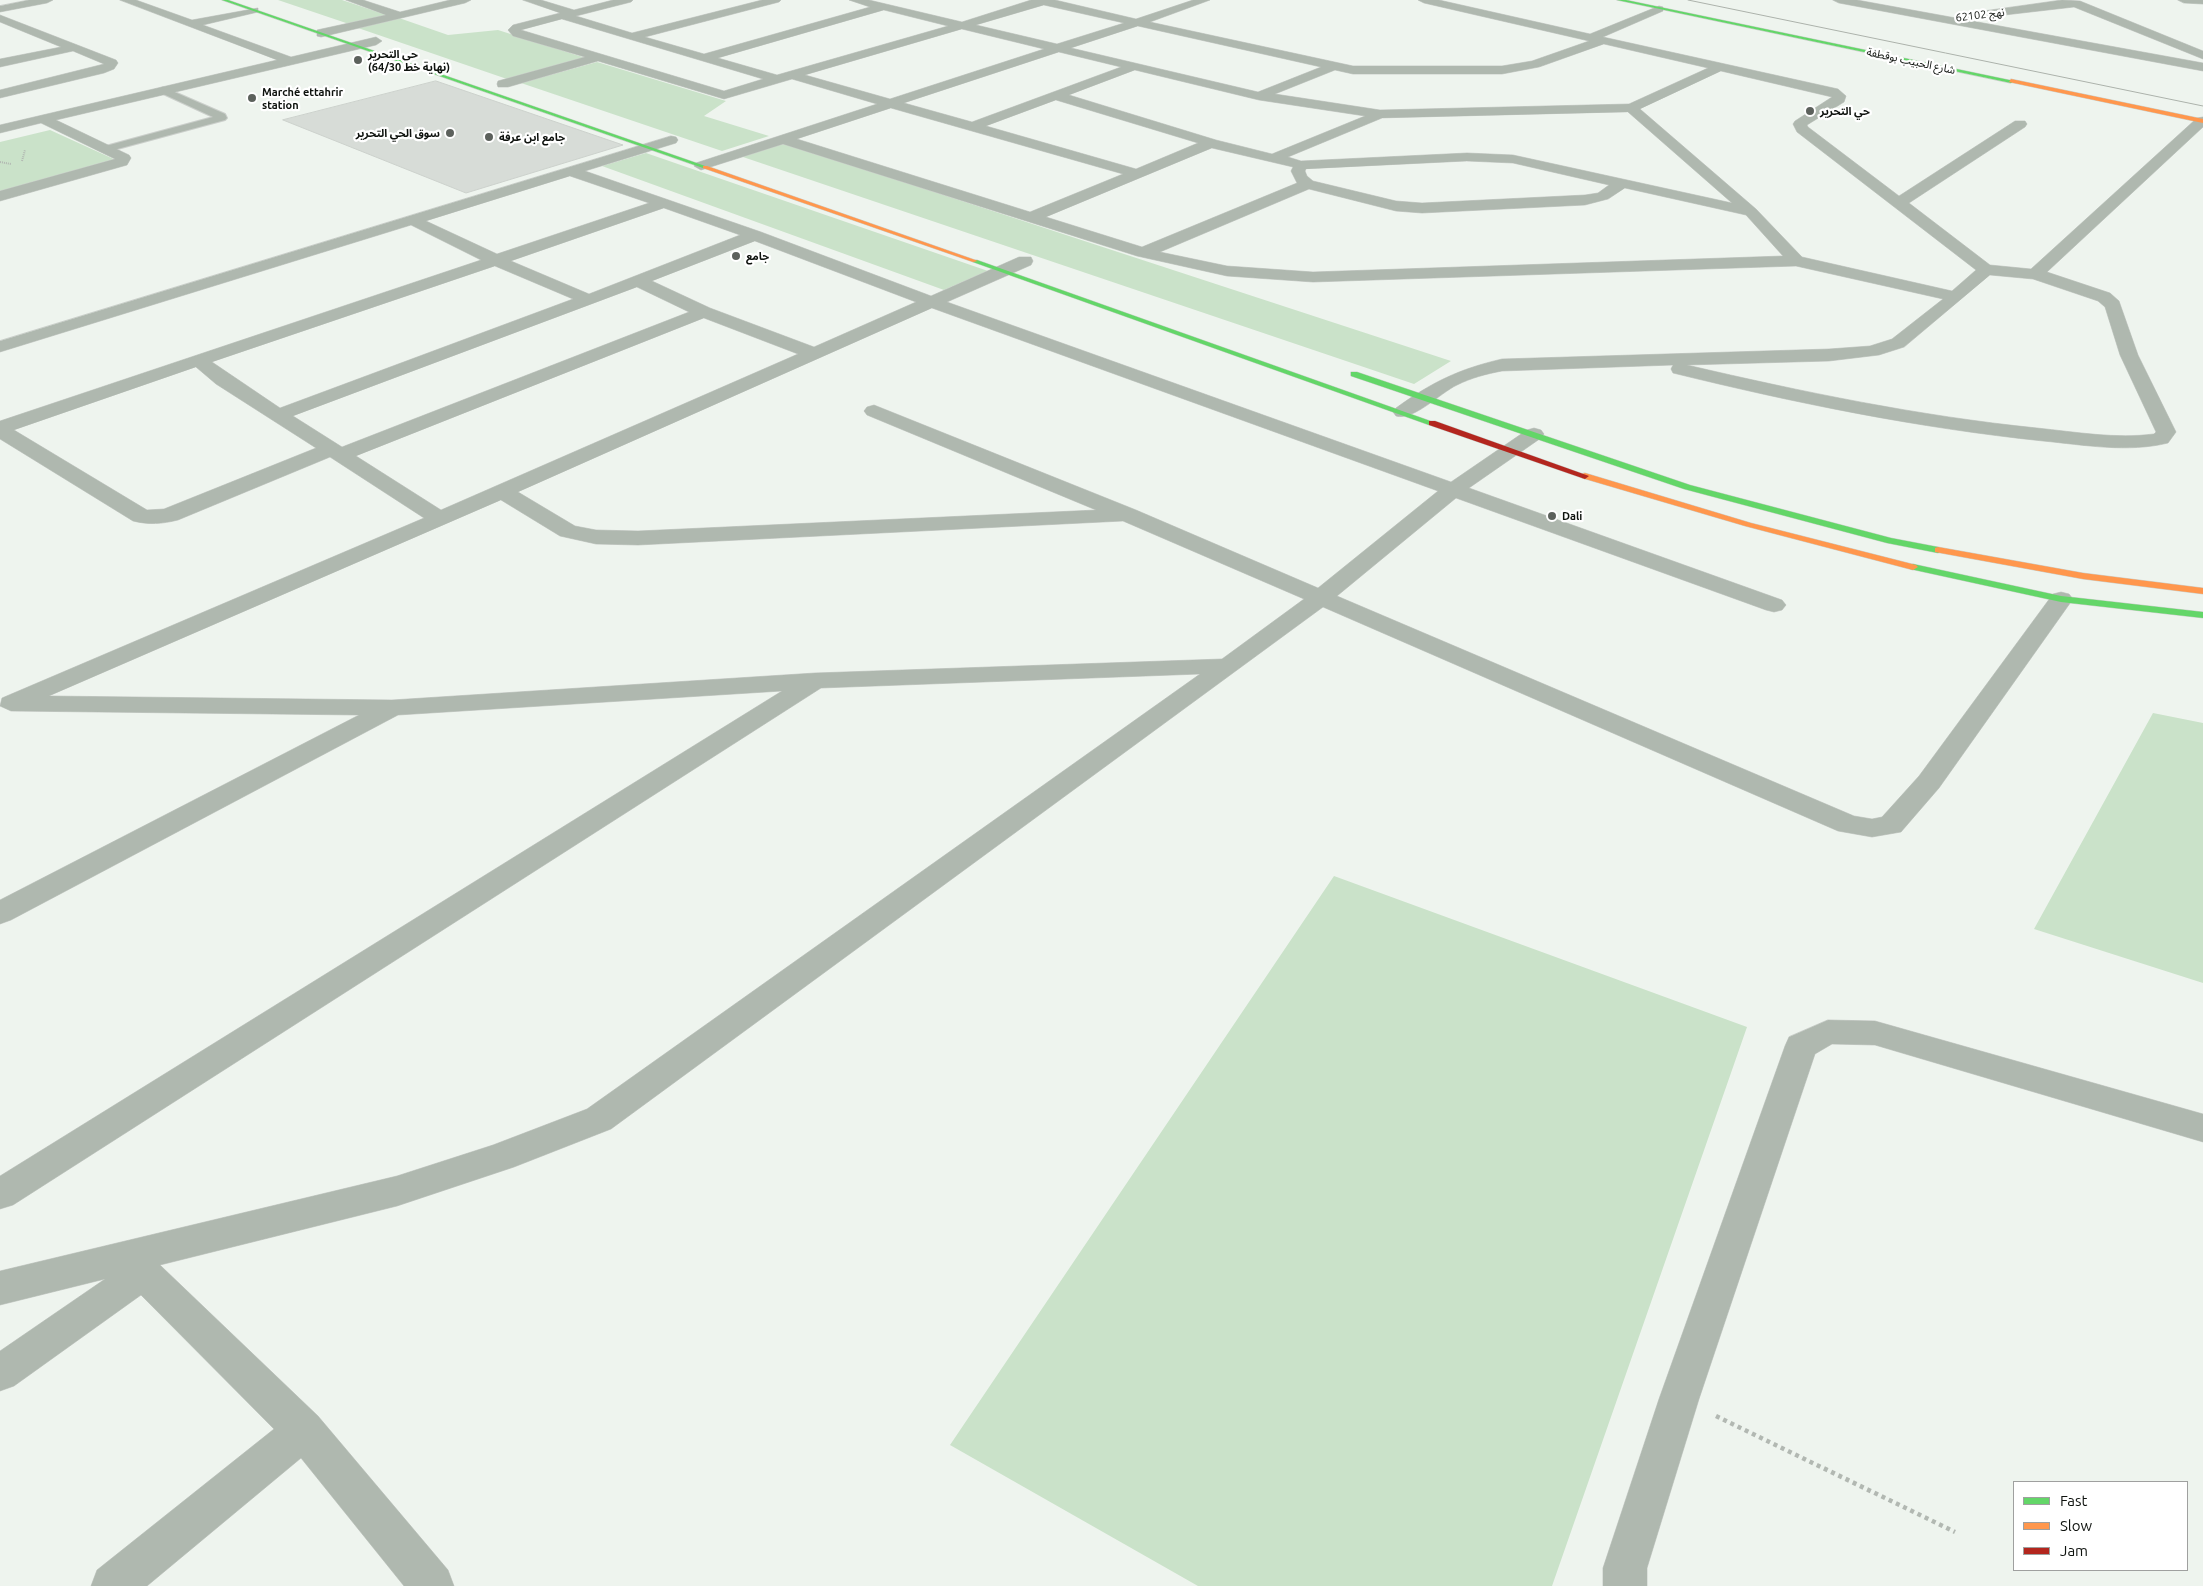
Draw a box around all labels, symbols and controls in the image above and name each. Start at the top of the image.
street label: نهج 62102 [1955,5,2005,25]
street label: شارع الحبيب بوقطفة [1865,45,1957,77]
place label: حي التحرير (نهاية خط 64/30) [368,47,450,73]
marker: حي التحرير (نهاية خط 64/30) [352,54,364,66]
place label: Marché ettahrir station [262,85,343,111]
marker: Marché ettahrir station [246,92,258,104]
place label: حي التحرير [1820,104,1870,118]
marker: حي التحرير [1804,105,1816,117]
place label: سوق الحي التحرير [356,126,440,140]
marker: سوق الحي التحرير [444,127,456,139]
place label: جامع ابن عرفة [499,130,565,144]
marker: جامع ابن عرفة [483,131,495,143]
place label: جامع [746,249,769,263]
marker: جامع [730,250,742,262]
place label: Dali [1562,509,1582,523]
marker: Dali [1546,510,1558,522]
legend [2013,1481,2188,1571]
text: Fast [2060,1492,2087,1509]
text: Slow [2060,1517,2092,1534]
text: Jam [2060,1542,2088,1559]

